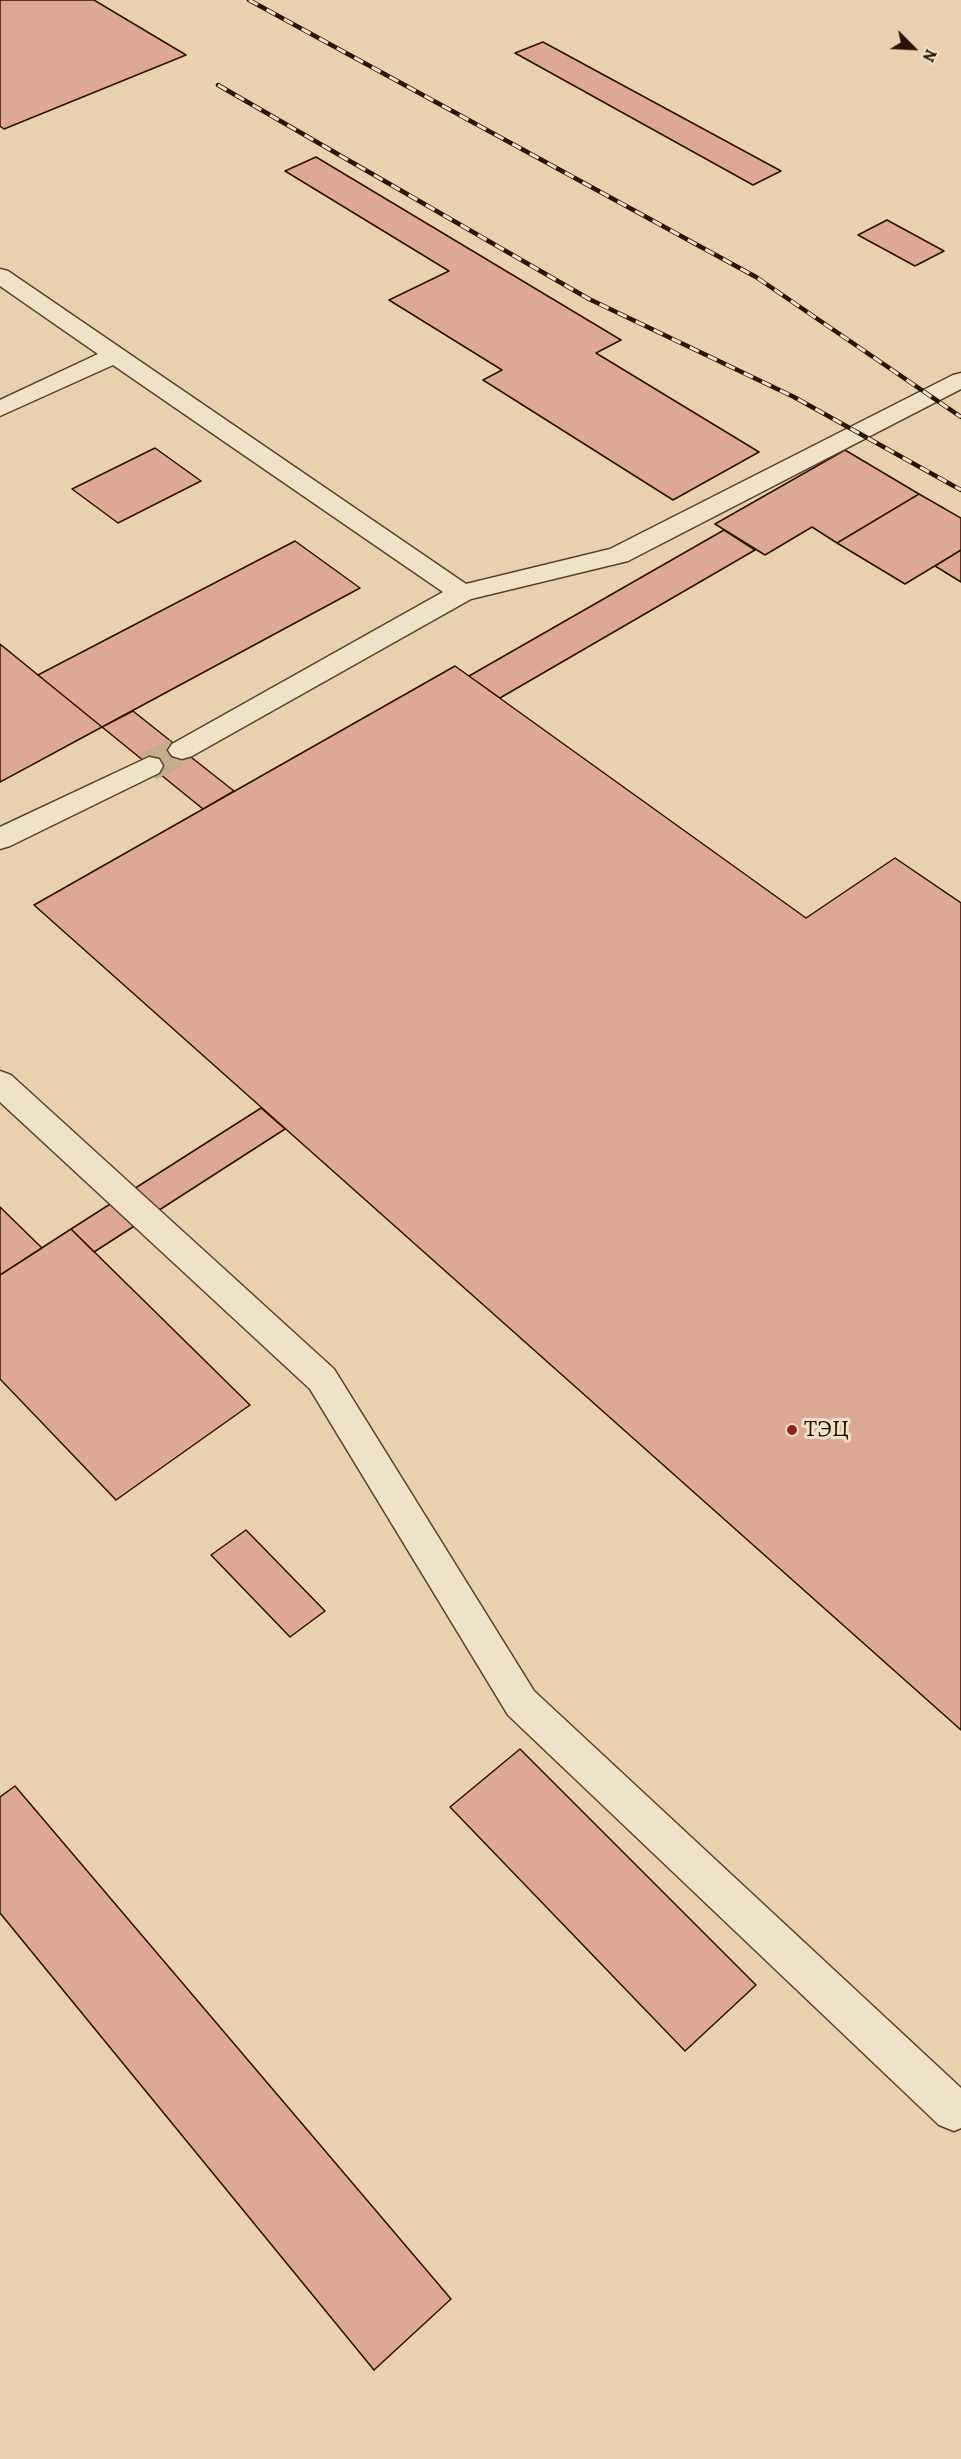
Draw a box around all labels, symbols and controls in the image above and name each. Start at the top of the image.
north arrow [883,18,943,78]
text: N [917,46,942,65]
place label: ТЭЦ [804,1416,849,1444]
marker: ТЭЦ [785,1423,799,1437]

